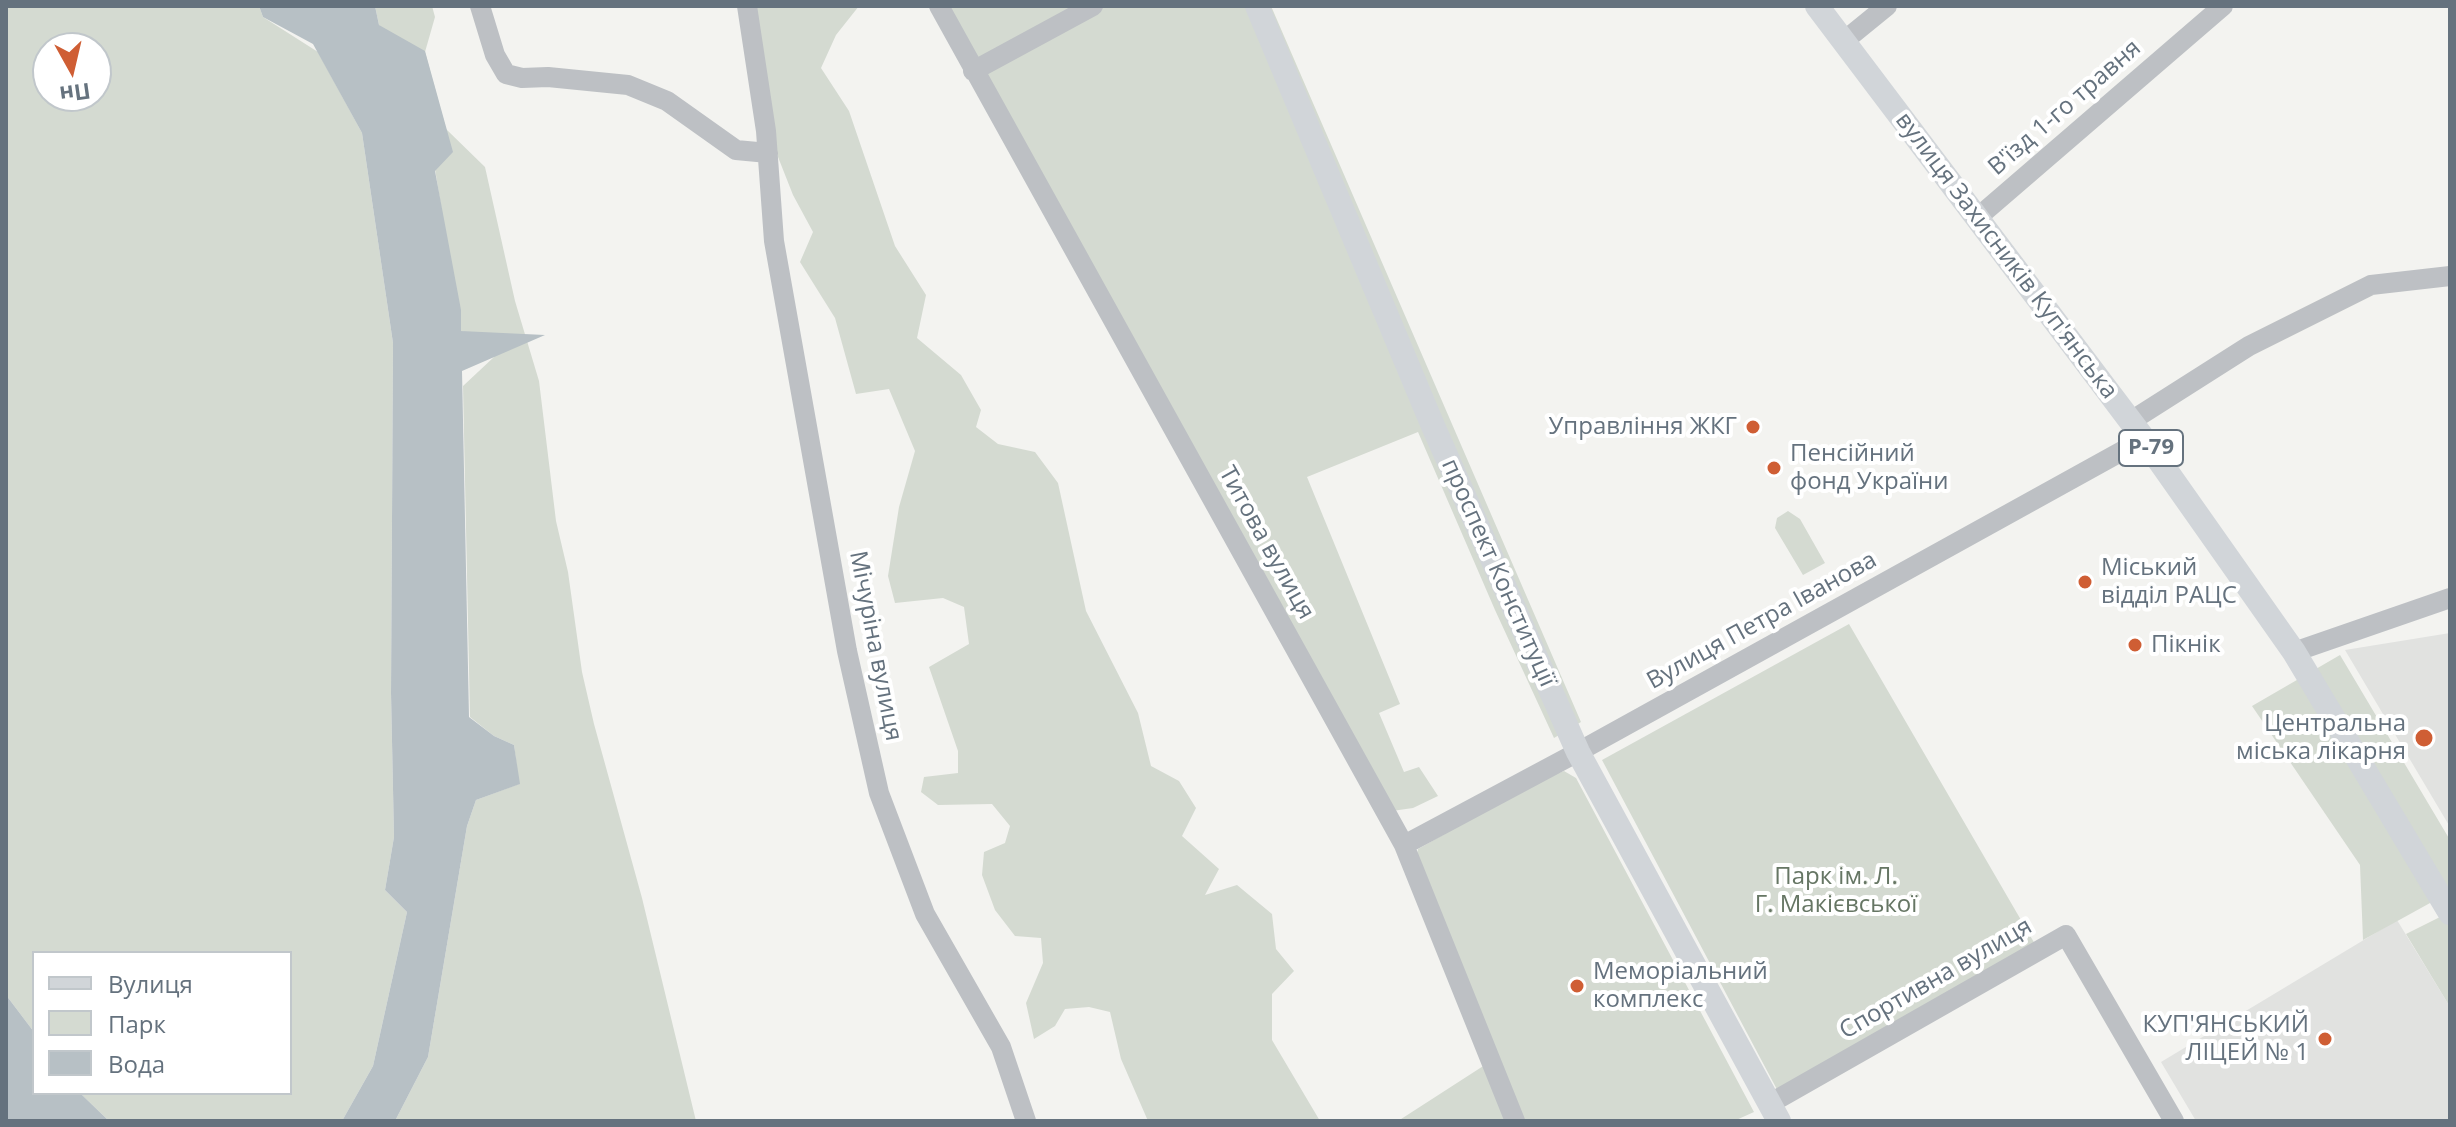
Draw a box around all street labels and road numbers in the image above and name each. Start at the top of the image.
street label: В'їзд 1-го травня [1983,34,2147,182]
street label: вулиця Захисників Куп'янська [1889,107,2123,405]
road number: Р-79 [2119,430,2183,466]
street label: проспект Конституції [1435,455,1561,691]
street label: Титова вулиця [1212,461,1320,625]
street label: Вулиця Петра Іванова [1642,546,1882,696]
street label: Мічуріна вулиця [842,549,908,743]
street label: Спортивна вулиця [1835,912,2037,1046]

